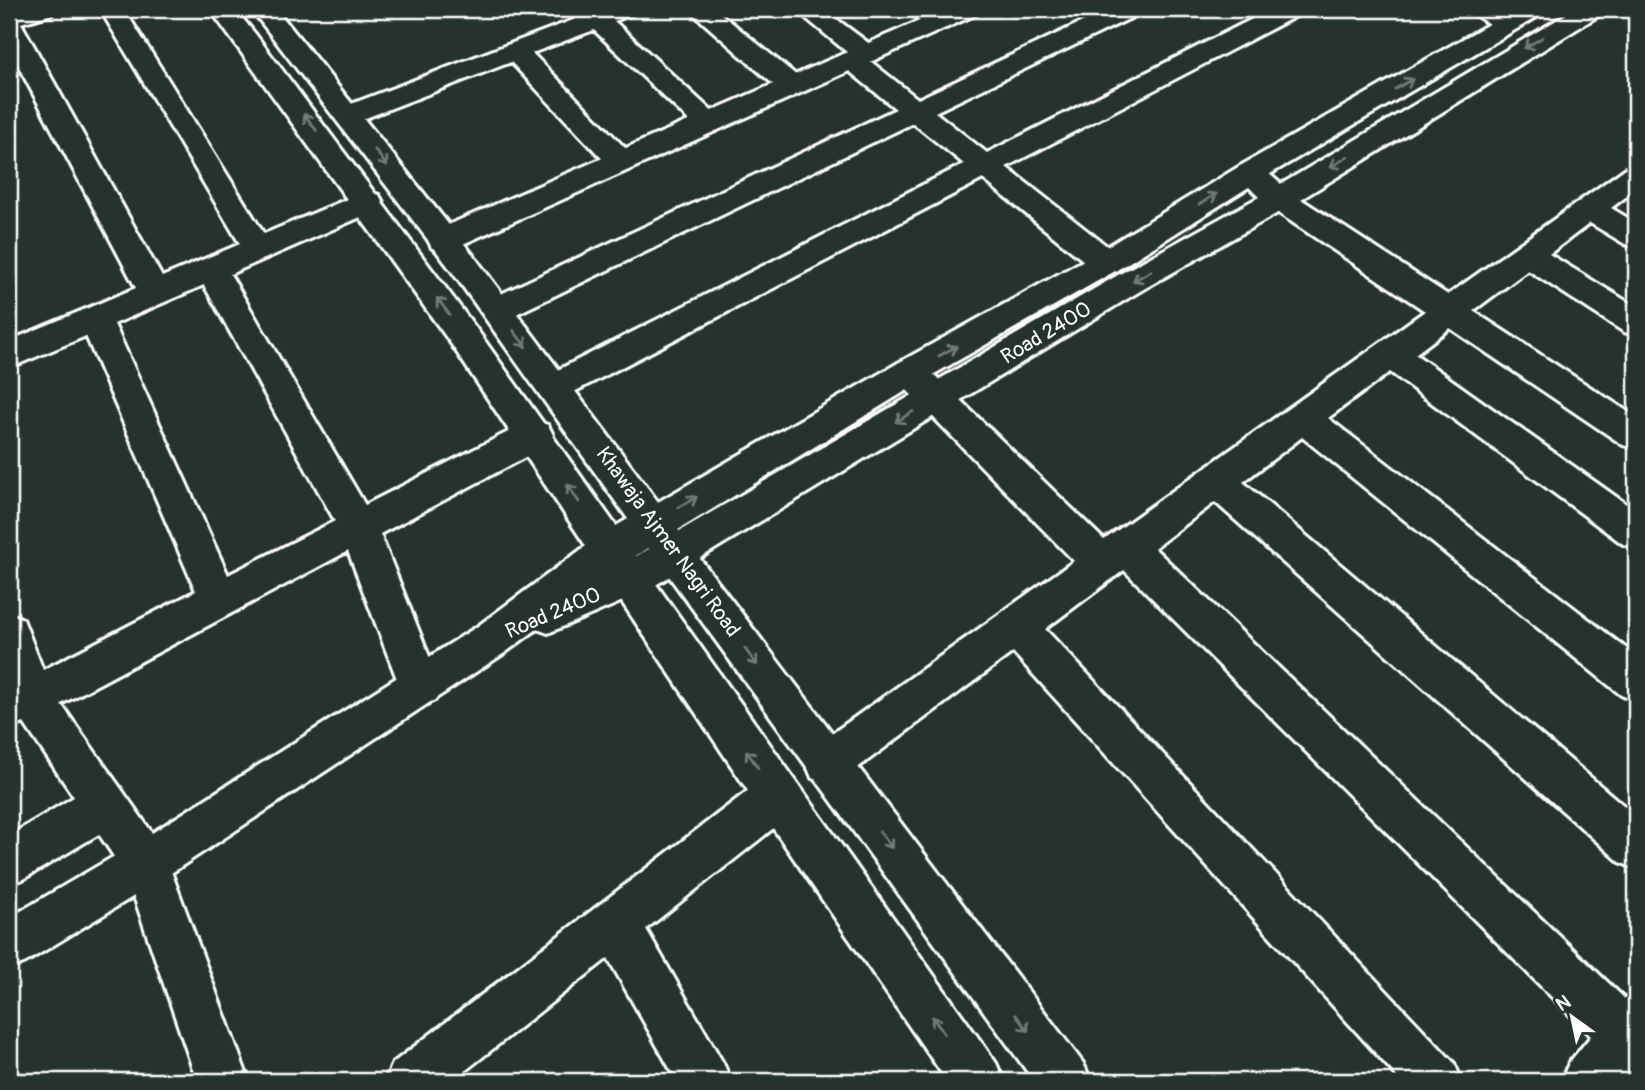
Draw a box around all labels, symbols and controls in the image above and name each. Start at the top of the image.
one-way arrow [1523,36,1543,50]
one-way arrow [1393,77,1414,90]
one-way arrow [303,112,318,131]
one-way arrow [374,148,389,167]
one-way arrow [1329,156,1349,170]
one-way arrow [1198,192,1217,207]
one-way arrow [1132,270,1153,283]
street label: Road 2400 [996,296,1096,370]
one-way arrow [436,297,450,316]
one-way arrow [512,329,527,348]
one-way arrow [937,344,958,357]
one-way arrow [894,410,914,424]
street label: Khawaja Ajmer Nagri Road [590,442,746,642]
one-way arrow [566,484,580,503]
one-way arrow [678,495,698,509]
street label: Road 2400 [501,581,605,645]
one-way arrow [743,648,758,667]
one-way arrow [745,749,759,769]
one-way arrow [879,830,893,849]
north arrow [1536,982,1606,1052]
text: N [1551,990,1575,1017]
one-way arrow [1014,1013,1029,1032]
one-way arrow [931,1016,945,1035]

